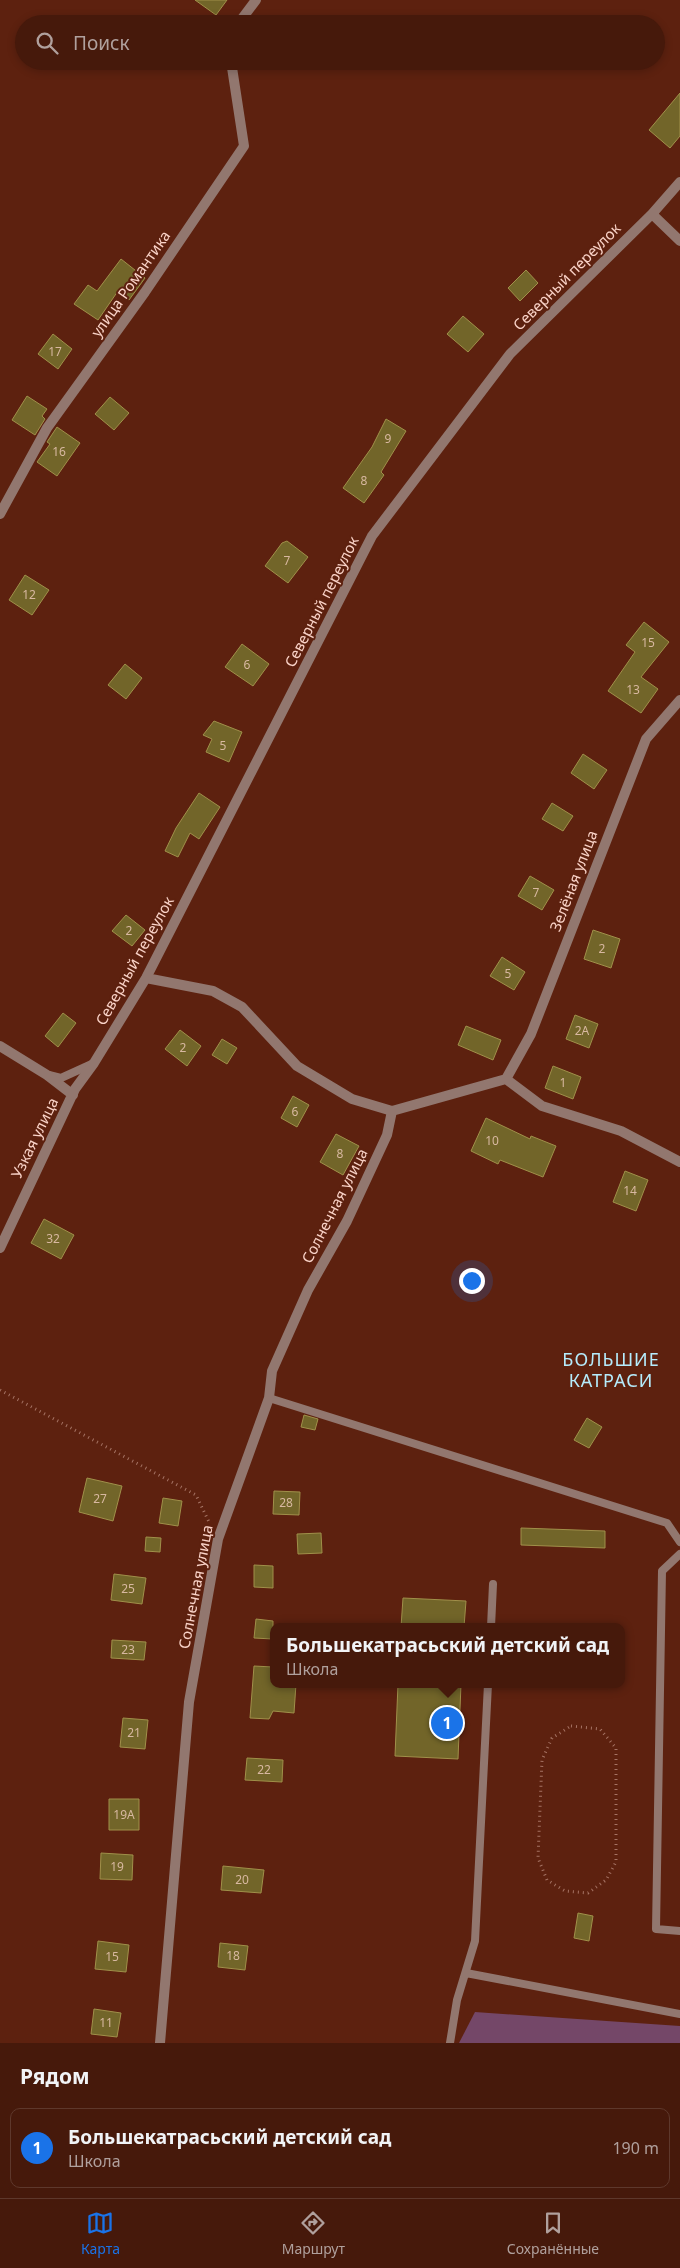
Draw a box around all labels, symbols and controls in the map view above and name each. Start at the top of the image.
search box [15,15,665,70]
icon: search [33,29,61,57]
text: Поиск [73,30,129,56]
street label: Северный переулок [508,218,624,334]
street label: улица Романтика [86,226,174,341]
house number: 17 [48,343,62,360]
house number: 9 [385,430,392,447]
house number: 16 [52,443,66,460]
house number: 8 [361,472,368,489]
street label: Северный переулок [279,533,363,670]
house number: 7 [284,552,291,569]
house number: 12 [22,586,36,603]
house number: 15 [641,634,655,651]
house number: 6 [244,656,251,673]
house number: 13 [626,681,640,698]
house number: 5 [220,737,227,754]
street label: Зелёная улица [545,827,602,934]
house number: 7 [533,884,540,901]
street label: Северный переулок [90,893,178,1029]
house number: 2 [126,922,133,939]
house number: 2 [599,940,606,957]
house number: 5 [505,965,512,982]
house number: 2А [575,1022,590,1039]
house number: 2 [180,1039,187,1056]
house number: 1 [560,1074,566,1091]
street label: Узкая улица [6,1094,62,1181]
house number: 6 [292,1103,299,1120]
house number: 10 [485,1132,499,1149]
street label: Солнечная улица [297,1145,372,1266]
house number: 8 [337,1145,344,1162]
house number: 14 [623,1182,637,1199]
house number: 32 [46,1230,60,1247]
your location [459,1268,485,1294]
district label: БОЛЬШИЕ КАТРАСИ [562,1347,660,1392]
house number: 27 [93,1490,107,1507]
house number: 28 [279,1494,293,1511]
street label: Солнечная улица [173,1523,217,1651]
house number: 25 [121,1580,135,1597]
popup [270,1623,625,1688]
text: Большекатрасьский детский сад [286,1632,609,1658]
house number: 23 [121,1641,135,1658]
text: Школа [286,1658,338,1680]
pin: 1 [431,1704,463,1742]
house number: 21 [127,1724,141,1741]
house number: 22 [257,1761,271,1778]
house number: 19А [113,1806,135,1823]
house number: 19 [110,1858,124,1875]
house number: 20 [235,1871,249,1888]
house number: 18 [226,1947,240,1964]
house number: 15 [105,1948,119,1965]
house number: 11 [99,2014,113,2031]
text: Рядом [20,2062,90,2090]
text: Большекатрасьский детский сад [68,2124,391,2150]
text: 1 [32,2137,42,2159]
text: 190 m [612,2137,659,2159]
text: Школа [68,2150,121,2172]
tab: Карта [81,2209,120,2258]
tab: Маршрут [282,2209,345,2258]
tab: Сохранённые [507,2209,599,2258]

